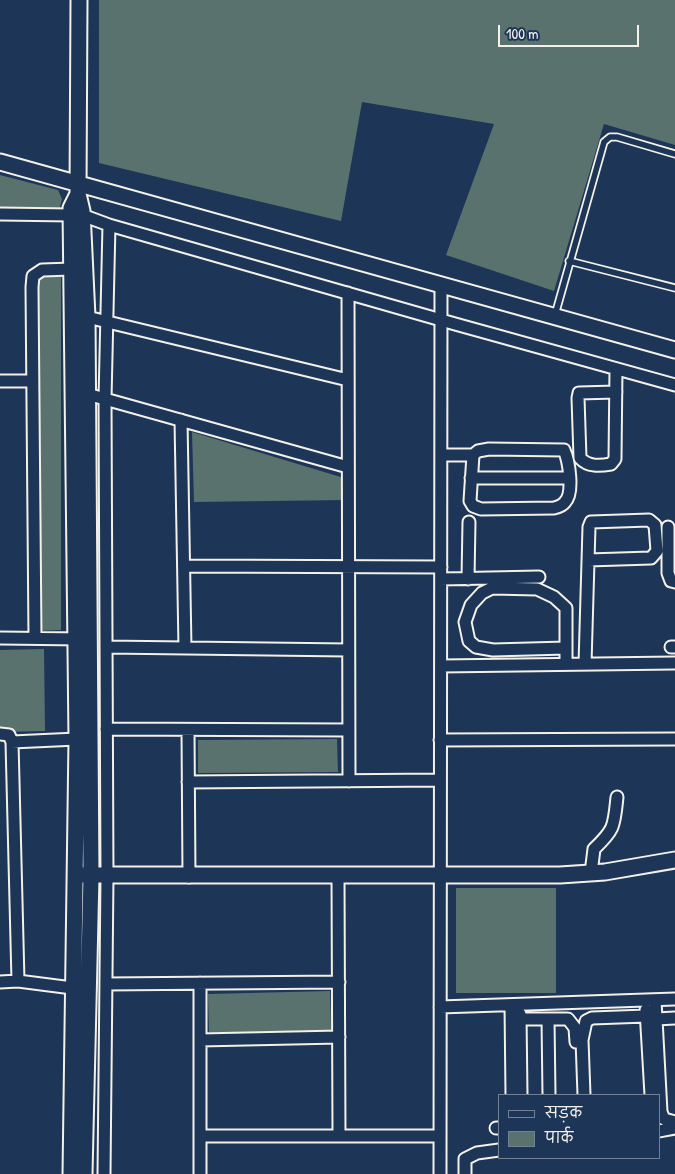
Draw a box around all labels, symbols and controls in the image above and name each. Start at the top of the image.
scale bar [500,15,641,47]
text: 100 m [506,23,539,44]
legend [498,1094,660,1159]
text: सड़क [545,1102,582,1123]
text: पार्क [545,1127,573,1148]

